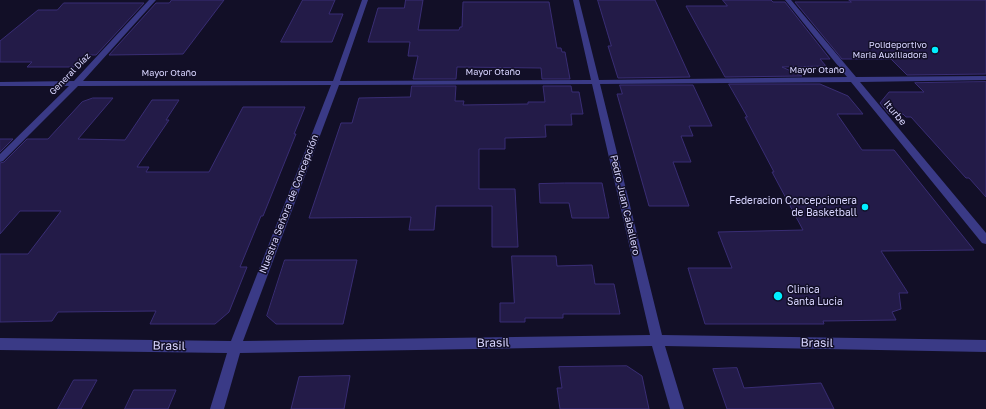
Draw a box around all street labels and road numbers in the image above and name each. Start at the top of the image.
street label: General Díaz [47,51,93,97]
street label: Mayor Otaño [790,65,844,75]
street label: Mayor Otaño [466,67,520,77]
street label: Mayor Otaño [142,68,196,78]
street label: Iturbe [881,98,909,128]
street label: Nuestra Señora de Concepción [257,133,321,275]
street label: Pedro Juan Caballero [608,154,642,256]
street label: Brasil [476,336,510,350]
street label: Brasil [800,336,834,350]
street label: Brasil [152,339,186,353]

